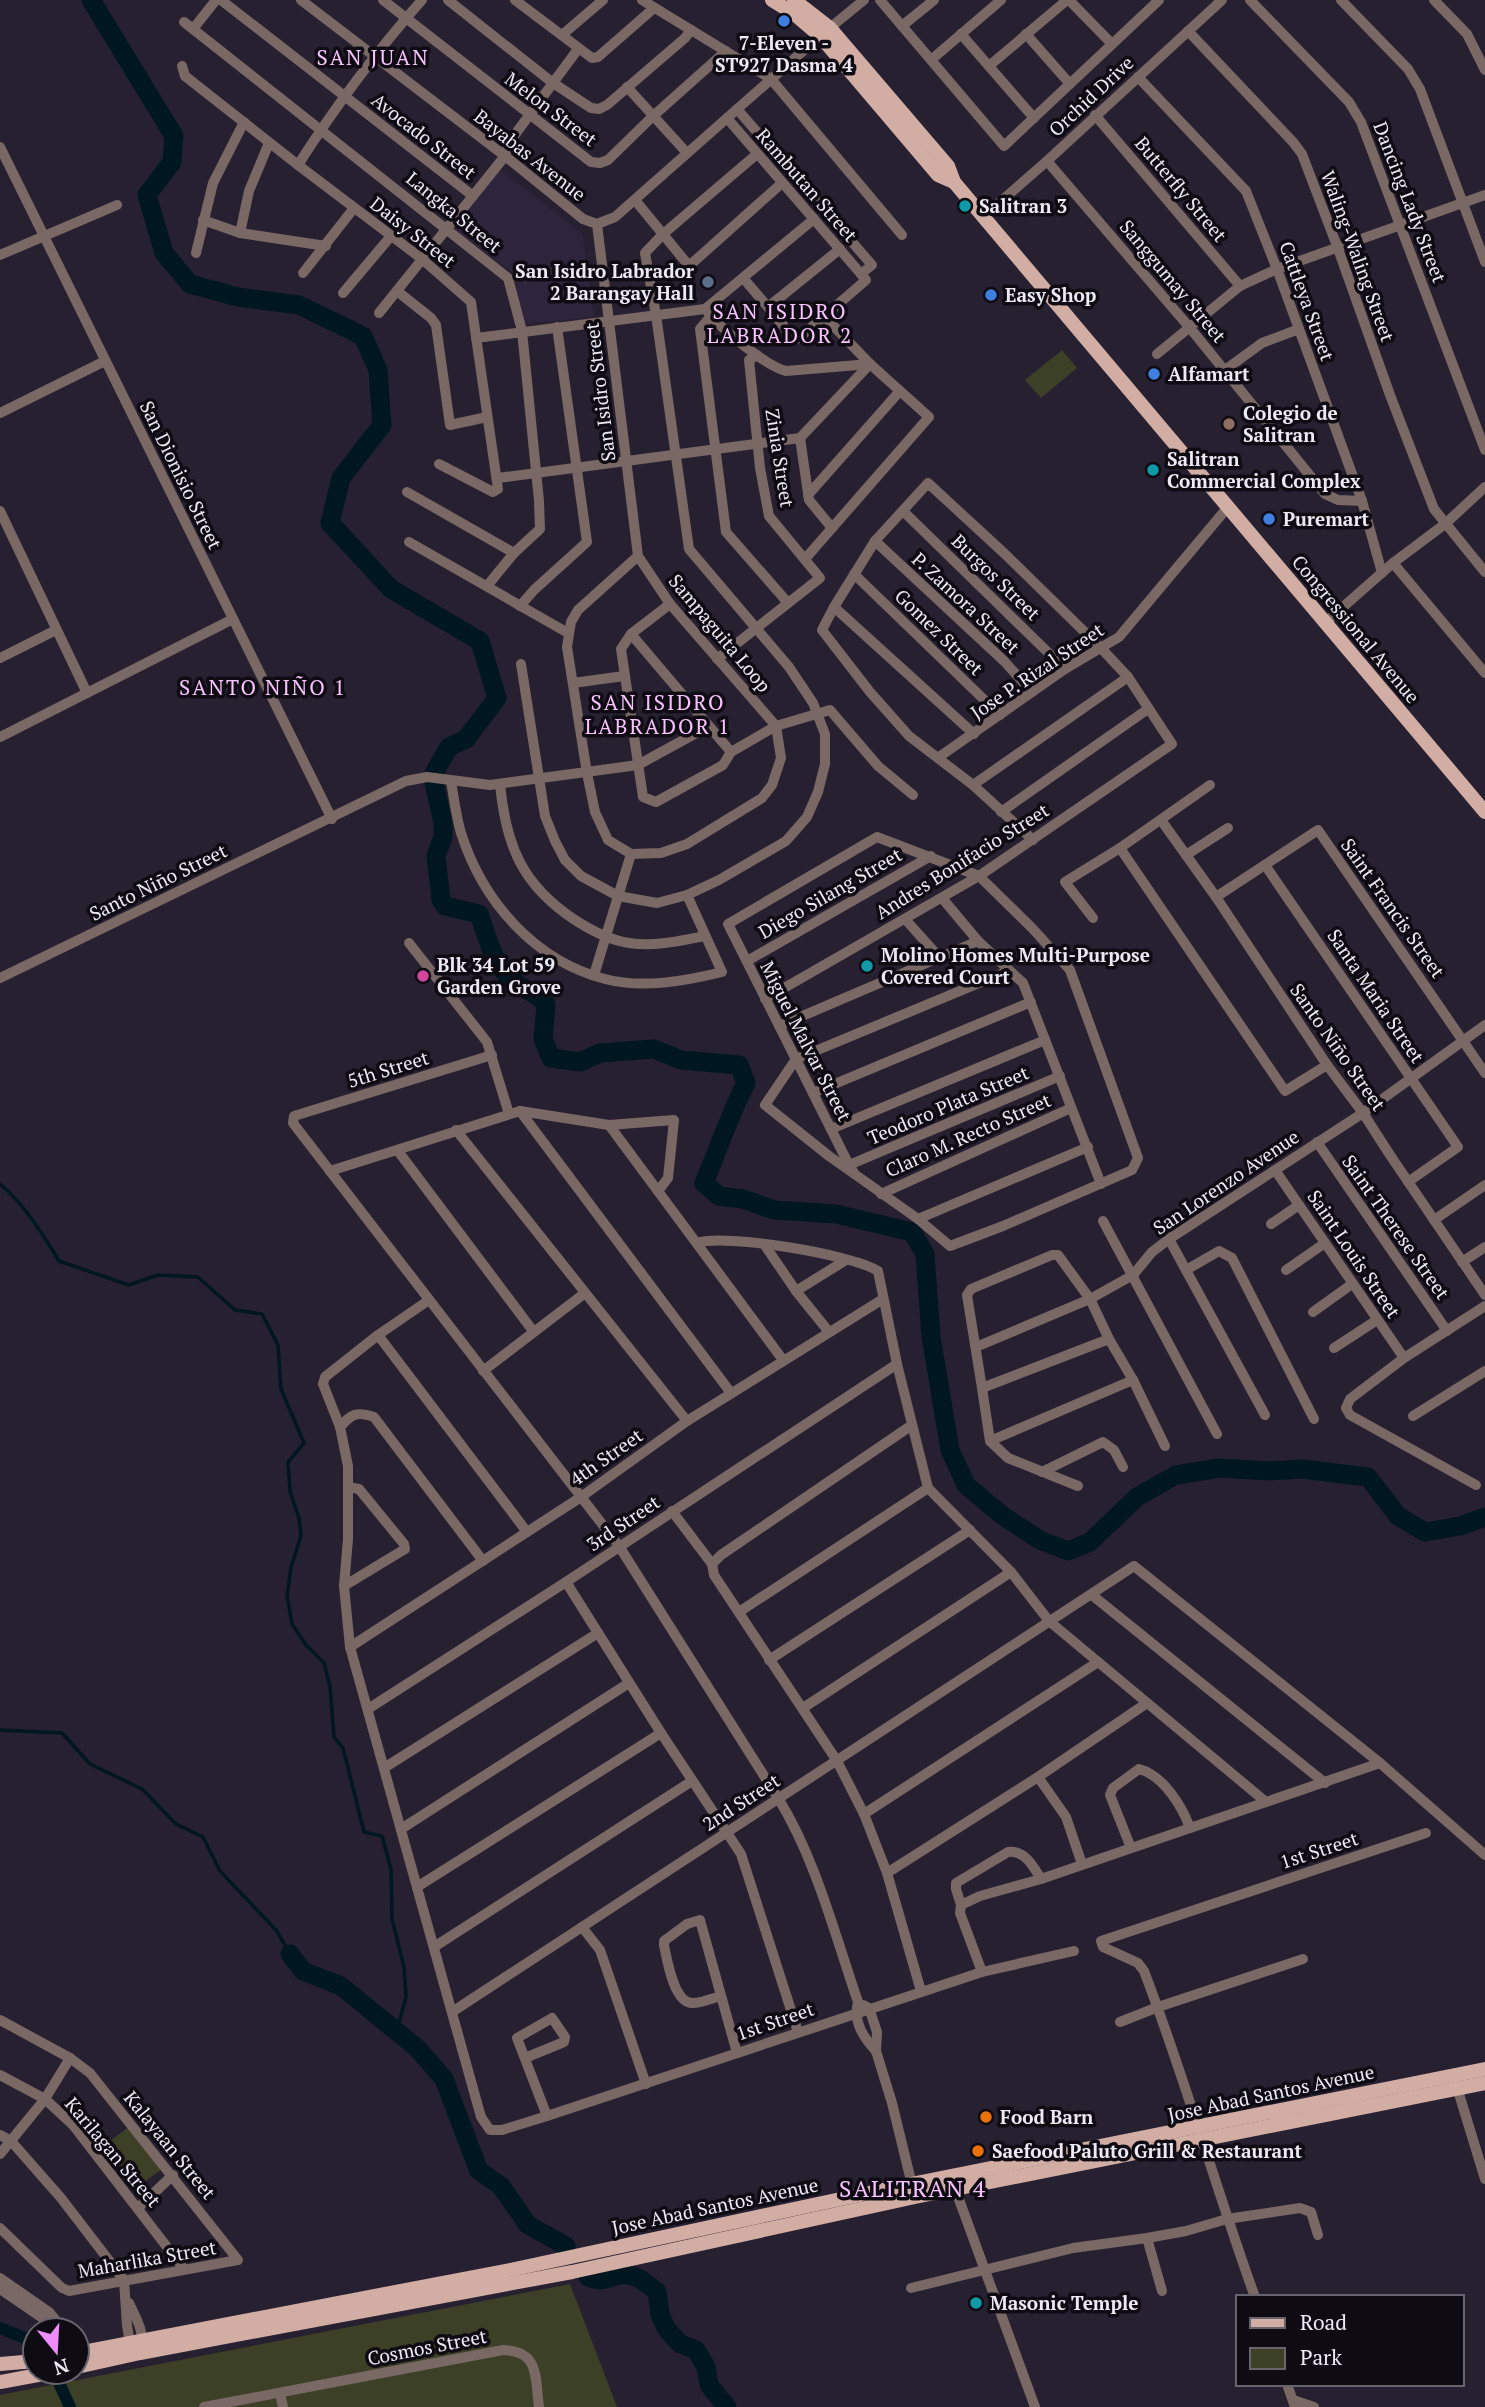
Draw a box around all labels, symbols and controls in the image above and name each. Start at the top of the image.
marker: 7-Eleven - ST927 Dasma 4 [776,13,792,29]
place label: 7-Eleven - ST927 Dasma 4 [715,30,853,77]
district label: SAN JUAN [316,43,430,71]
street label: Orchid Drive [1043,50,1139,141]
street label: Melon Street [500,66,602,151]
street label: Avocado Street [367,87,482,184]
street label: Bayabas Avenue [469,103,591,206]
street label: Dancing Lady Street [1368,118,1453,286]
street label: Rambutan Street [751,123,864,247]
street label: Butterfly Street [1130,131,1233,247]
street label: Langka Street [401,165,507,258]
street label: Waling-Waling Street [1316,167,1401,345]
street label: Daisy Street [365,190,461,273]
place label: Salitran 3 [979,193,1067,218]
marker: Salitran 3 [957,198,973,214]
street label: Sanggumay Street [1115,214,1232,347]
street label: Cattleya Street [1274,238,1341,364]
place label: San Isidro Labrador 2 Barangay Hall [515,258,695,305]
marker: San Isidro Labrador 2 Barangay Hall [700,274,716,290]
place label: Easy Shop [1005,282,1096,307]
marker: Easy Shop [983,287,999,303]
district label: SAN ISIDRO LABRADOR 2 [707,297,853,349]
street label: San Isidro Street [579,321,620,463]
place label: Alfamart [1168,361,1250,386]
marker: Alfamart [1146,366,1162,382]
street label: San Dionisio Street [135,396,228,553]
place label: Colegio de Salitran [1243,400,1338,447]
street label: Zinia Street [760,407,801,509]
marker: Colegio de Salitran [1221,416,1237,432]
place label: Salitran Commercial Complex [1167,446,1361,493]
marker: Salitran Commercial Complex [1145,462,1161,478]
place label: Puremart [1283,506,1370,531]
marker: Puremart [1261,511,1277,527]
street label: Burgos Street [947,528,1046,625]
street label: P. Zamora Street [907,546,1025,659]
street label: Congressional Avenue [1287,549,1426,708]
street label: Sampaguita Loop [664,568,777,697]
street label: Gomez Street [890,583,989,680]
street label: Jose P. Rizal Street [965,617,1108,724]
district label: SANTO NIÑO 1 [179,673,347,701]
district label: SAN ISIDRO LABRADOR 1 [585,688,731,740]
street label: Andres Bonifacio Street [870,797,1053,924]
street label: Saint Francis Street [1336,833,1451,982]
street label: Santo Niño Street [85,837,231,926]
street label: Diego Silang Street [754,841,906,944]
street label: Santa Maria Street [1322,924,1430,1068]
place label: Molino Homes Multi-Purpose Covered Court [881,942,1150,989]
place label: Blk 34 Lot 59 Garden Grove [437,952,561,999]
street label: Miguel Malvar Street [755,956,858,1125]
marker: Molino Homes Multi-Purpose Covered Court [859,958,875,974]
marker: Blk 34 Lot 59 Garden Grove [415,968,431,984]
street label: Santo Niño Street [1285,978,1392,1115]
street label: 5th Street [344,1044,432,1093]
street label: Teodoro Plata Street [863,1059,1032,1150]
street label: Claro M. Recto Street [881,1087,1054,1182]
street label: San Lorenzo Avenue [1148,1123,1304,1240]
street label: Saint Therese Street [1337,1150,1456,1304]
street label: Saint Louis Street [1302,1185,1407,1323]
street label: 4th Street [564,1422,647,1491]
street label: 3rd Street [581,1489,664,1556]
street label: 2nd Street [697,1767,784,1836]
street label: 1st Street [1277,1825,1361,1874]
street label: 1st Street [733,1996,817,2045]
street label: Jose Abad Santos Avenue [1165,2058,1376,2127]
street label: Kalayaan Street [119,2085,222,2204]
street label: Karilagan Street [60,2091,167,2212]
place label: Food Barn [1000,2104,1094,2129]
marker: Food Barn [978,2109,994,2125]
place label: Saefood Paluto Grill & Restaurant [992,2138,1302,2163]
marker: Saefood Paluto Grill & Restaurant [970,2143,986,2159]
street label: Jose Abad Santos Avenue [609,2171,820,2240]
district label: SALITRAN 4 [839,2173,987,2204]
street label: Maharlika Street [76,2234,218,2283]
place label: Masonic Temple [990,2290,1138,2315]
marker: Masonic Temple [968,2295,984,2311]
legend [1236,2295,1464,2386]
text: Road [1300,2308,1347,2336]
north arrow [21,2316,91,2386]
street label: Cosmos Street [365,2323,489,2370]
text: Park [1300,2343,1342,2371]
text: N [50,2354,72,2382]

